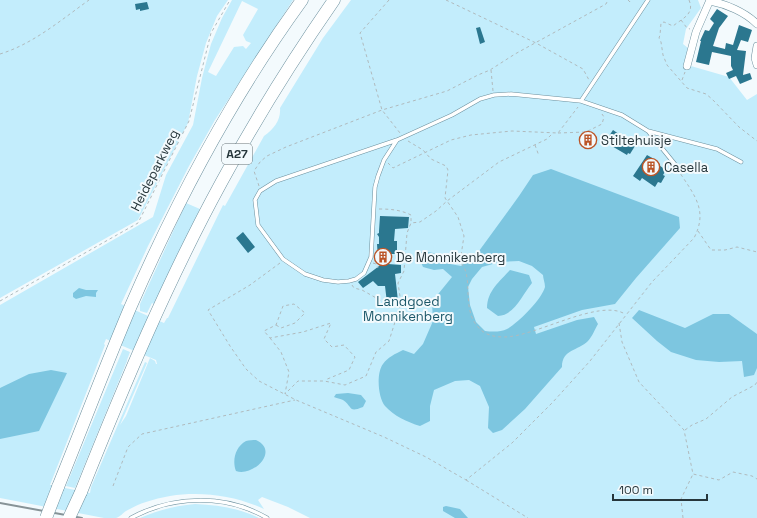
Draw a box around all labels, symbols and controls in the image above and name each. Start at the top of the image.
street label: Heideparkweg [127,126,182,214]
building icon: Stiltehuisje [578,130,598,150]
place label: Stiltehuisje [601,132,672,149]
road number: A27 [222,144,252,164]
building icon: Casella [641,157,661,177]
place label: Casella [664,159,709,176]
building icon: De Monnikenberg [373,247,393,267]
place label: De Monnikenberg [396,249,505,266]
park label: Landgoed Monnikenberg [363,293,453,325]
scale bar [613,476,707,502]
text: 100 m [619,482,653,498]

